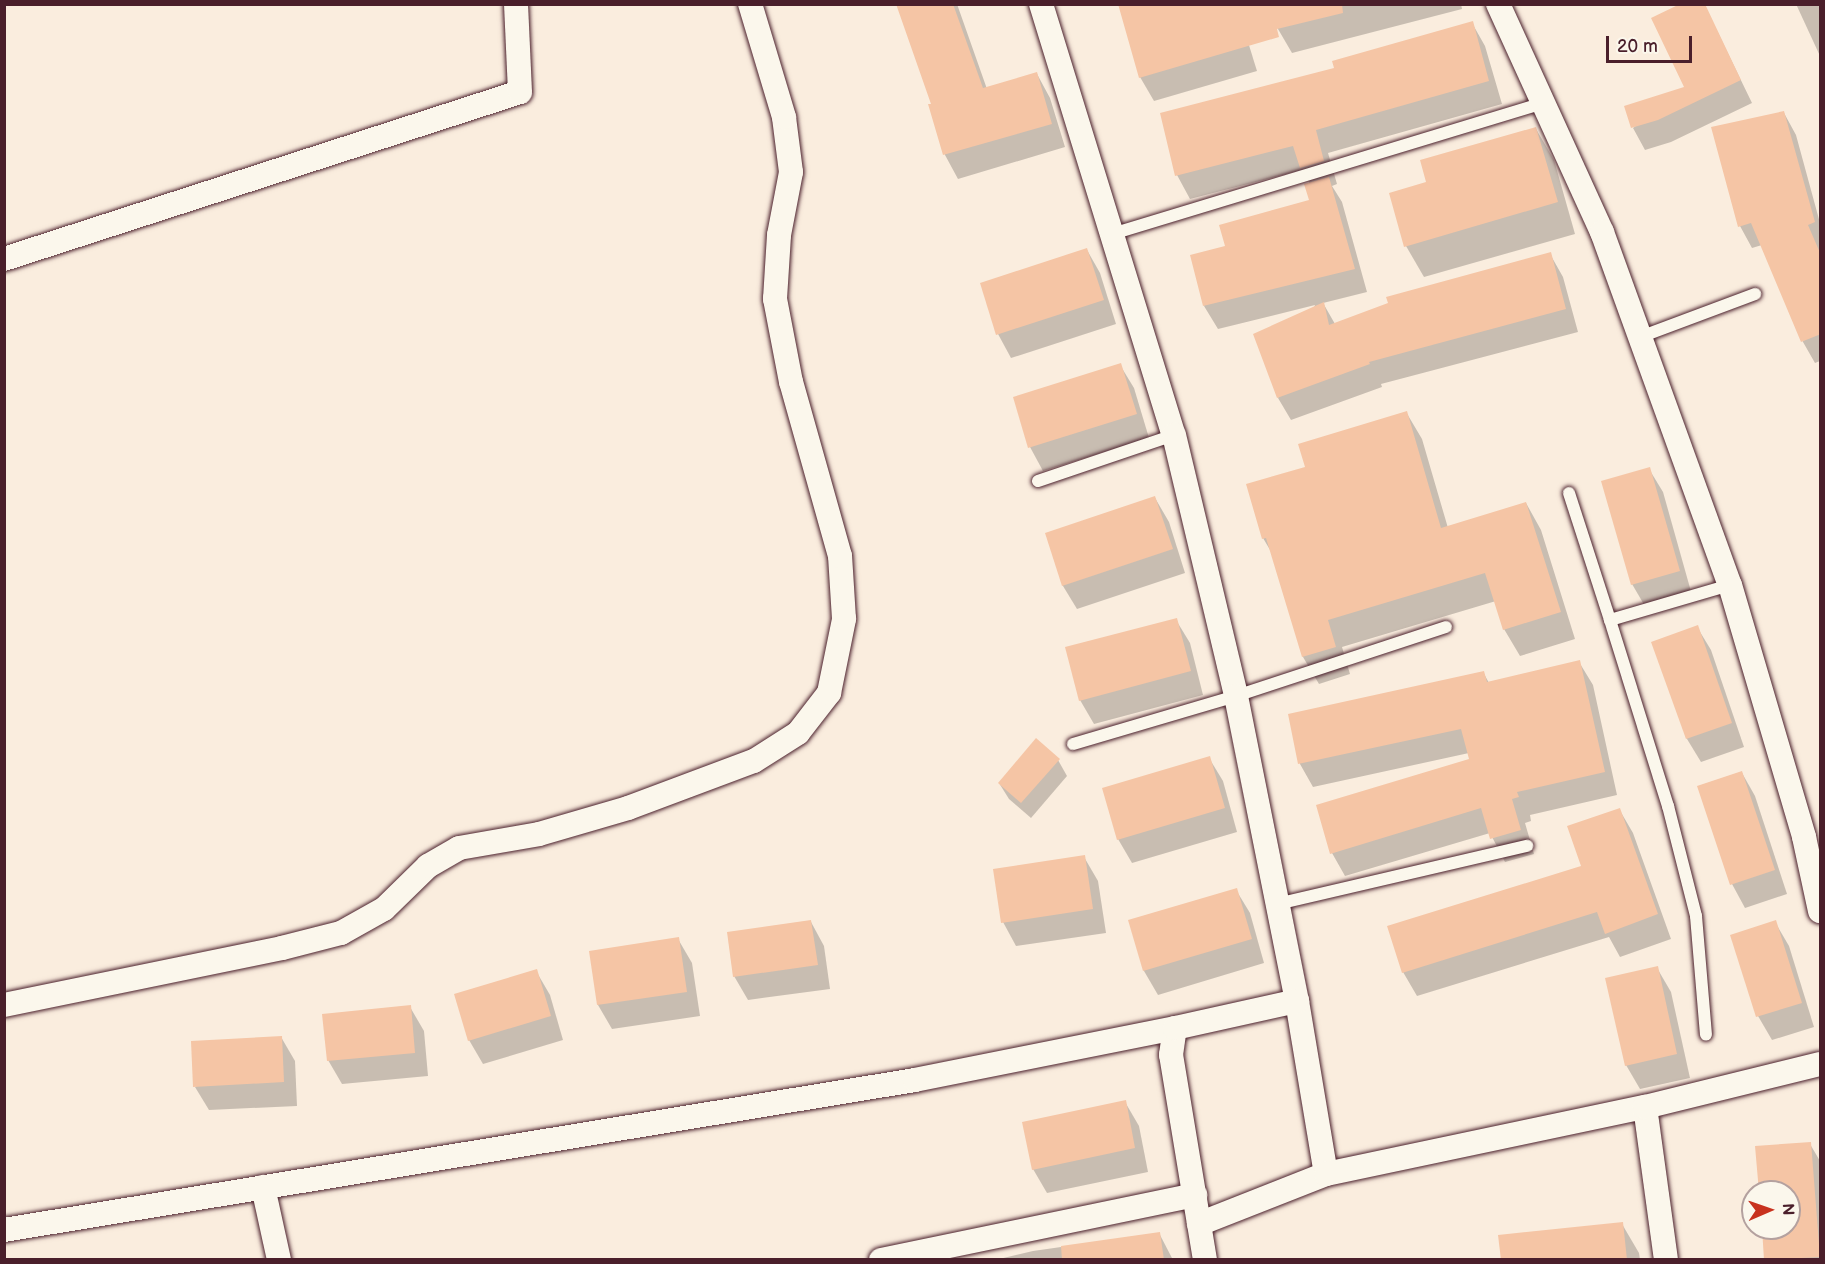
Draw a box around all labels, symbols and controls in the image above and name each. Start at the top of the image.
scale bar [1609,24,1694,62]
text: 20 m [1617,36,1658,57]
north arrow [1741,1180,1801,1240]
text: N [1778,1203,1797,1216]

